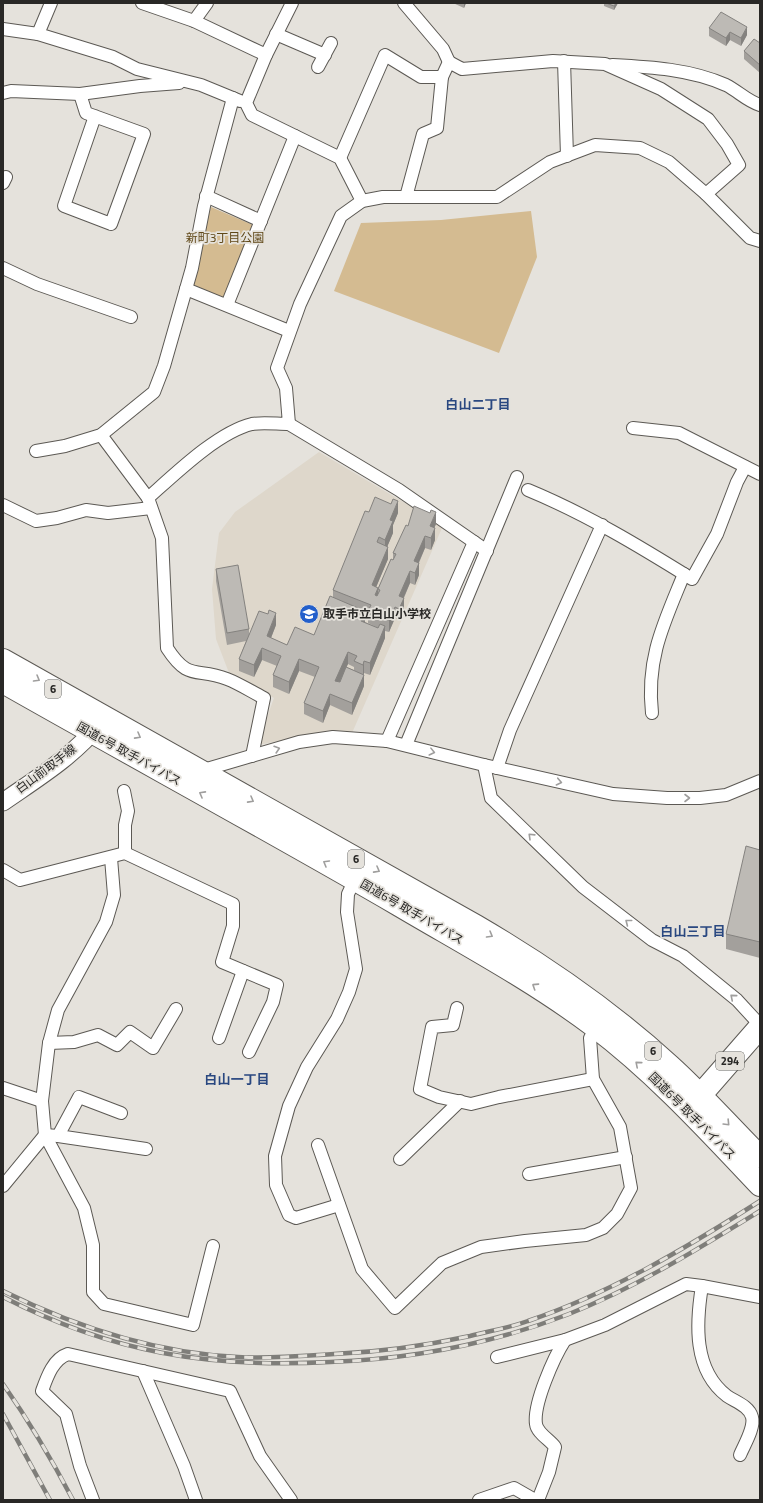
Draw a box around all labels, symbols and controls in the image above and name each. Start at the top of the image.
park label: 新町3丁目公園 [186,228,264,247]
district label: 白山二丁目 [445,394,511,414]
school or university icon: 取手市立白山小学校 [298,603,320,625]
place label: 取手市立白山小学校 [323,604,431,623]
one-way arrow [33,675,40,682]
road number: 6 [45,680,61,698]
street label: 国道6号 取手バイパス [73,717,185,790]
one-way arrow [134,732,141,739]
street label: 白山前取手線 [11,739,80,798]
one-way arrow [273,745,280,754]
one-way arrow [428,747,435,756]
one-way arrow [555,777,562,785]
one-way arrow [199,791,206,799]
one-way arrow [684,794,690,802]
one-way arrow [247,795,254,803]
one-way arrow [528,834,535,841]
road number: 6 [348,850,364,868]
one-way arrow [323,860,330,867]
one-way arrow [373,866,380,873]
street label: 国道6号 取手バイパス [357,874,468,949]
one-way arrow [625,919,632,926]
district label: 白山三丁目 [660,921,726,941]
one-way arrow [486,930,493,937]
one-way arrow [532,983,539,990]
one-way arrow [730,995,738,1002]
road number: 6 [645,1042,661,1060]
road number: 294 [716,1052,744,1070]
one-way arrow [636,1061,643,1068]
street label: 国道6号 取手バイパス [644,1068,740,1164]
district label: 白山一丁目 [204,1069,270,1089]
one-way arrow [722,1118,730,1126]

